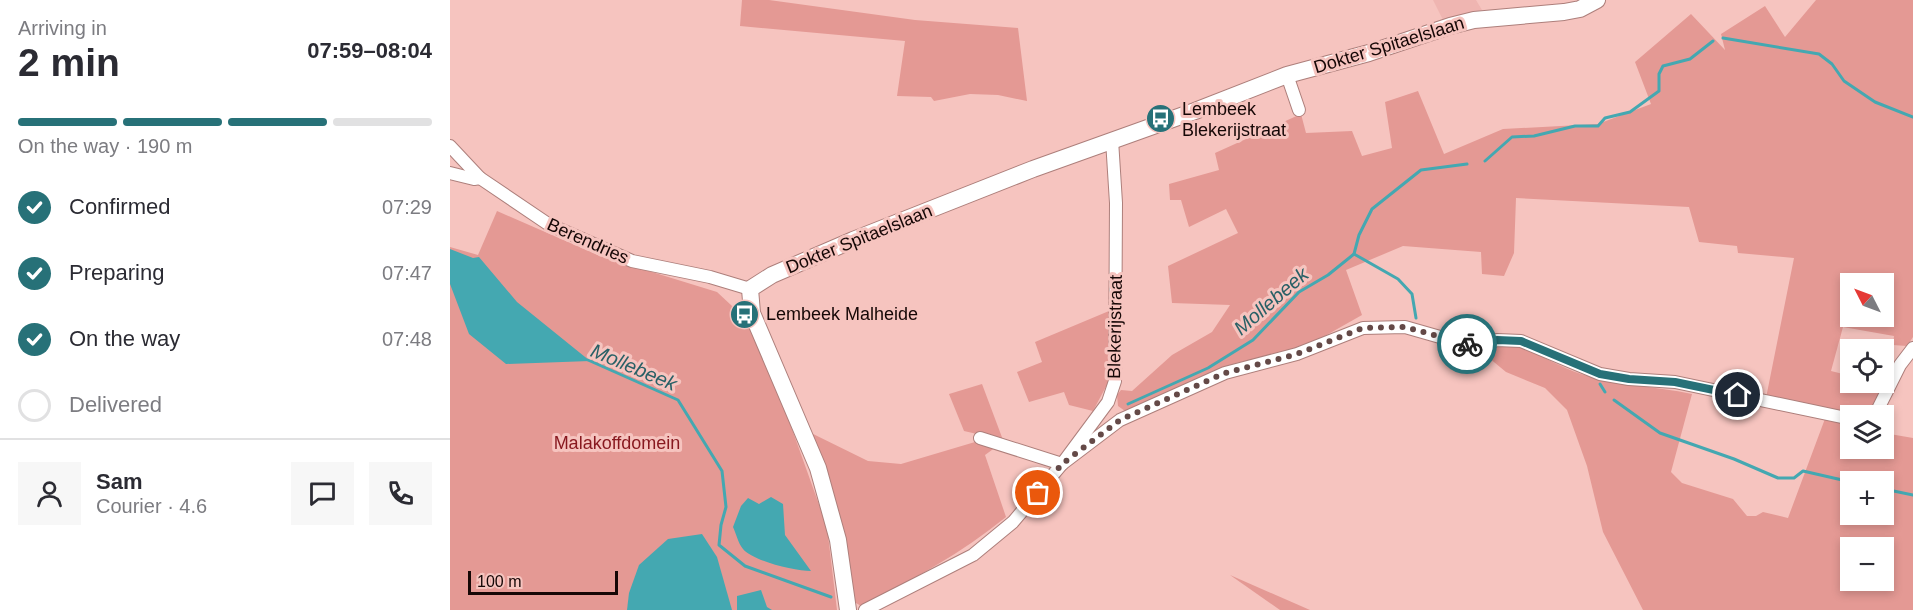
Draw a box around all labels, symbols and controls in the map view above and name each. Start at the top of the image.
street label: Dokter Spitaelslaan [1311,13,1467,77]
text: Arriving in [18,17,107,39]
text: 07:59–08:04 [307,38,432,63]
text: 2 min [18,41,120,84]
place label: Lembeek Blekerijstraat [1182,99,1286,140]
bus stop icon: Lembeek Blekerijstraat [1145,103,1177,135]
text: On the way · 190 m [18,135,193,157]
icon: check [18,191,51,224]
text: Confirmed [69,194,170,219]
text: 07:29 [382,196,432,218]
street label: Dokter Spitaelslaan [783,200,935,278]
street label: Berendries [544,214,632,268]
icon: check [18,257,51,290]
text: Preparing [69,260,164,285]
text: 07:47 [382,262,432,284]
water label: Mollebeek [1229,262,1313,339]
north arrow [1840,273,1894,327]
map controls [1840,273,1894,591]
street label: Blekerijstraat [1104,275,1126,379]
bus stop icon: Lembeek Malheide [729,298,761,330]
place label: Lembeek Malheide [766,304,918,324]
courier [1437,314,1497,374]
icon: check [18,323,51,356]
text: On the way [69,326,180,351]
text: 07:48 [382,328,432,350]
icon: bike [1451,328,1484,361]
water label: Mollebeek [588,339,681,395]
button: locate [1840,339,1894,393]
pin [1712,369,1763,420]
icon: home [1721,378,1754,411]
text: Delivered [69,392,162,417]
button: layers [1840,405,1894,459]
park label: Malakoffdomein [554,433,680,453]
button: person [18,462,81,525]
button: chat [291,462,354,525]
button: phone [369,462,432,525]
pin [1012,467,1063,518]
text: Sam [96,469,142,494]
button: + [1840,471,1894,525]
icon: bag [1021,476,1054,509]
text: Courier · 4.6 [96,495,207,517]
button: − [1840,537,1894,591]
scale bar [468,568,618,596]
text: 100 m [477,573,521,590]

